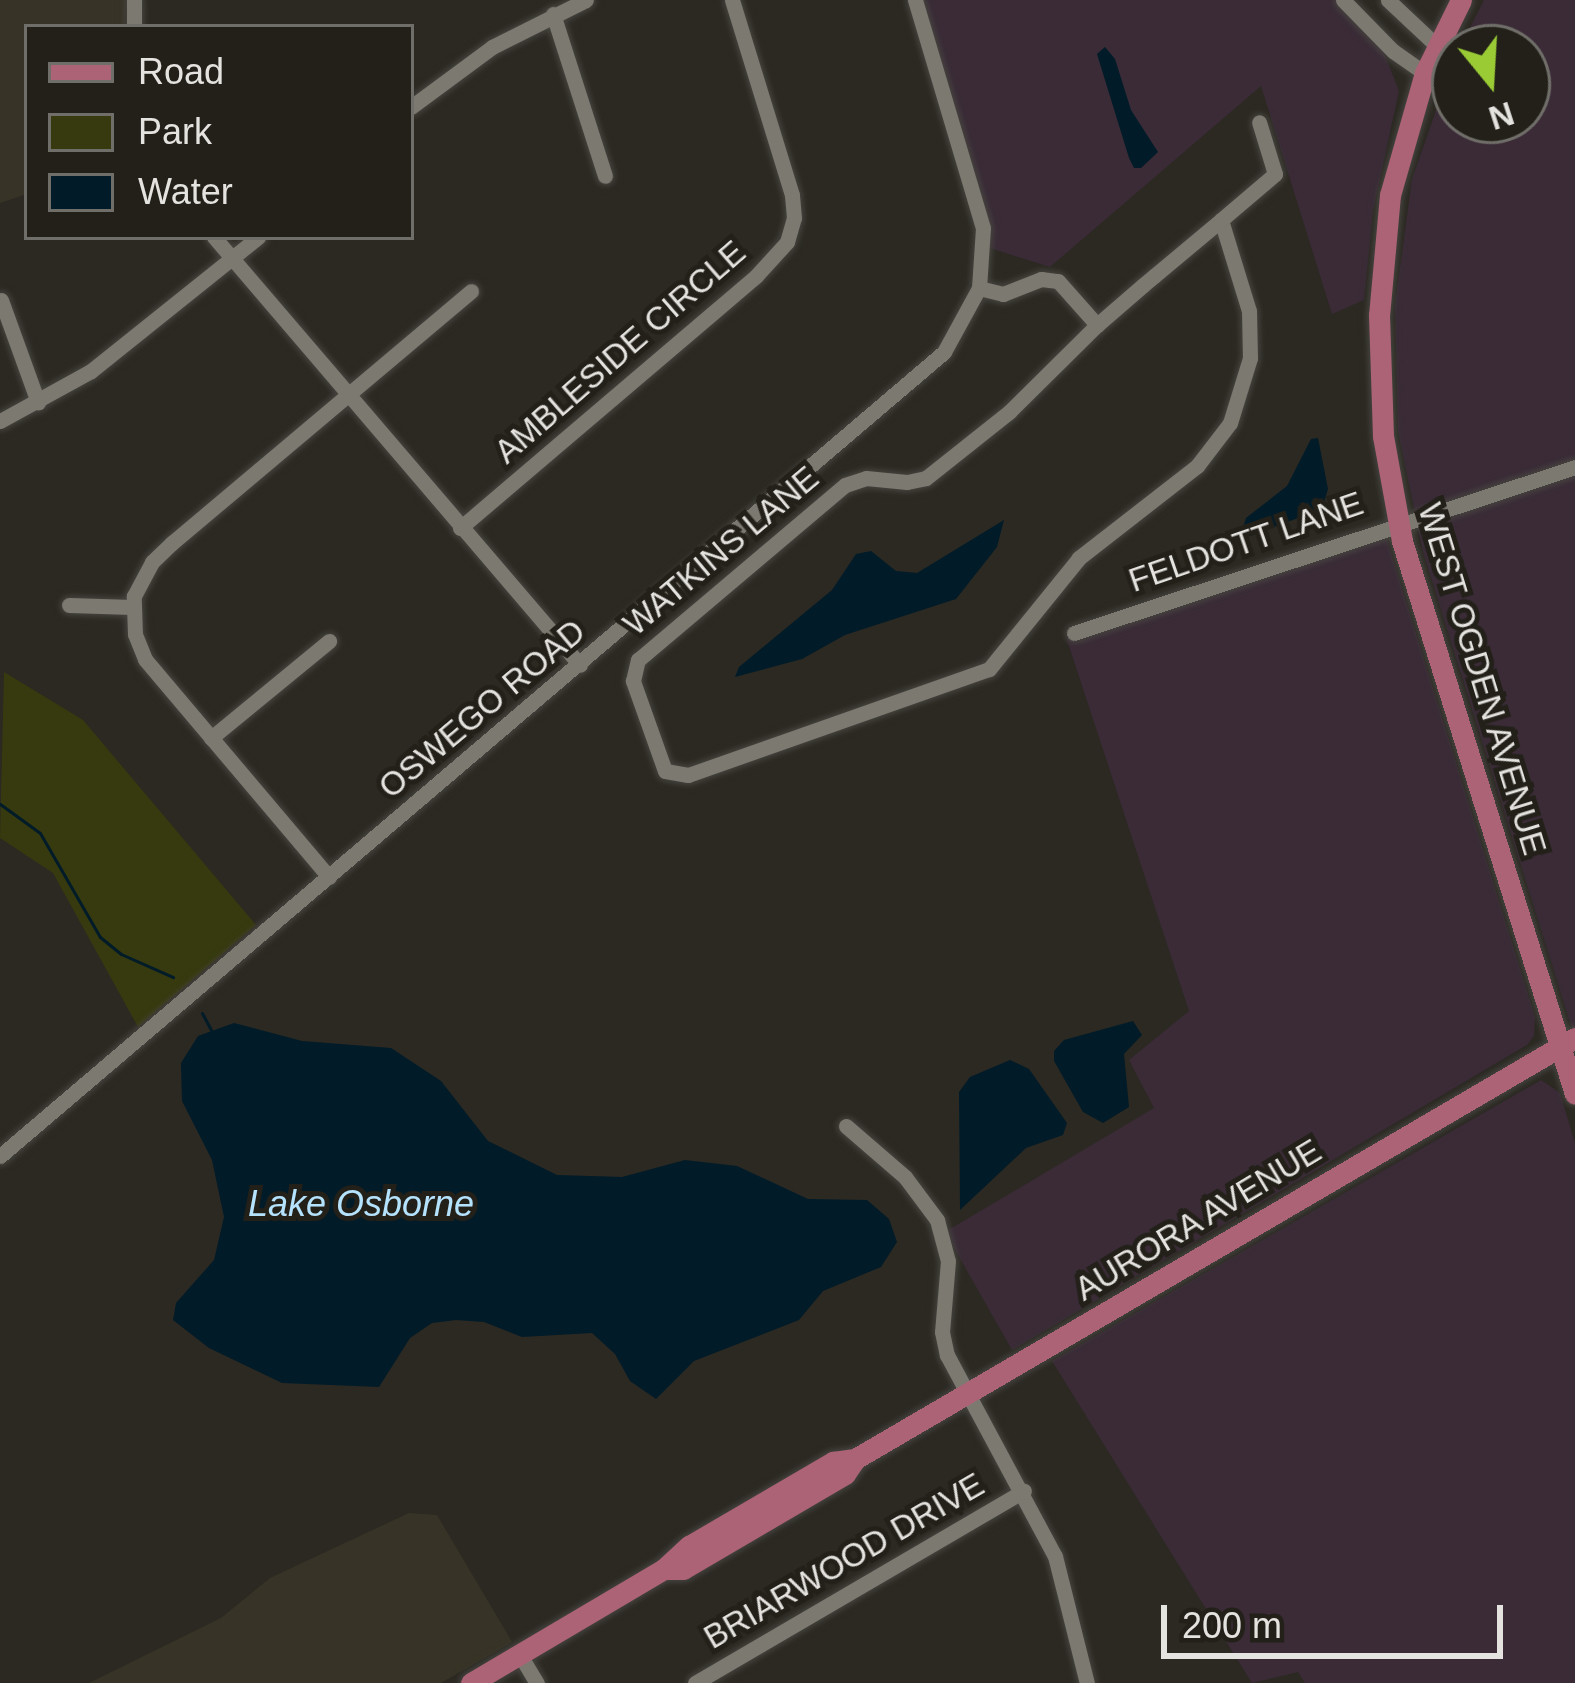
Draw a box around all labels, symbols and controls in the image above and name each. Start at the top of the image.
legend [24,24,414,240]
north arrow [1431,24,1551,144]
text: Road [138,51,224,92]
text: N [1484,95,1518,137]
text: Park [138,111,212,152]
text: Water [138,171,233,212]
street label: AMBLESIDE CIRCLE [487,232,753,472]
street label: WATKINS LANE [616,458,826,644]
street label: FELDOTT LANE [1123,483,1369,601]
street label: WEST OGDEN AVENUE [1409,497,1555,861]
street label: OSWEGO ROAD [371,611,593,807]
street label: AURORA AVENUE [1066,1130,1330,1310]
water label: Lake Osborne [248,1182,474,1226]
street label: BRIARWOOD DRIVE [697,1465,991,1657]
scale bar [1167,1581,1509,1655]
text: 200 m [1182,1605,1282,1646]

